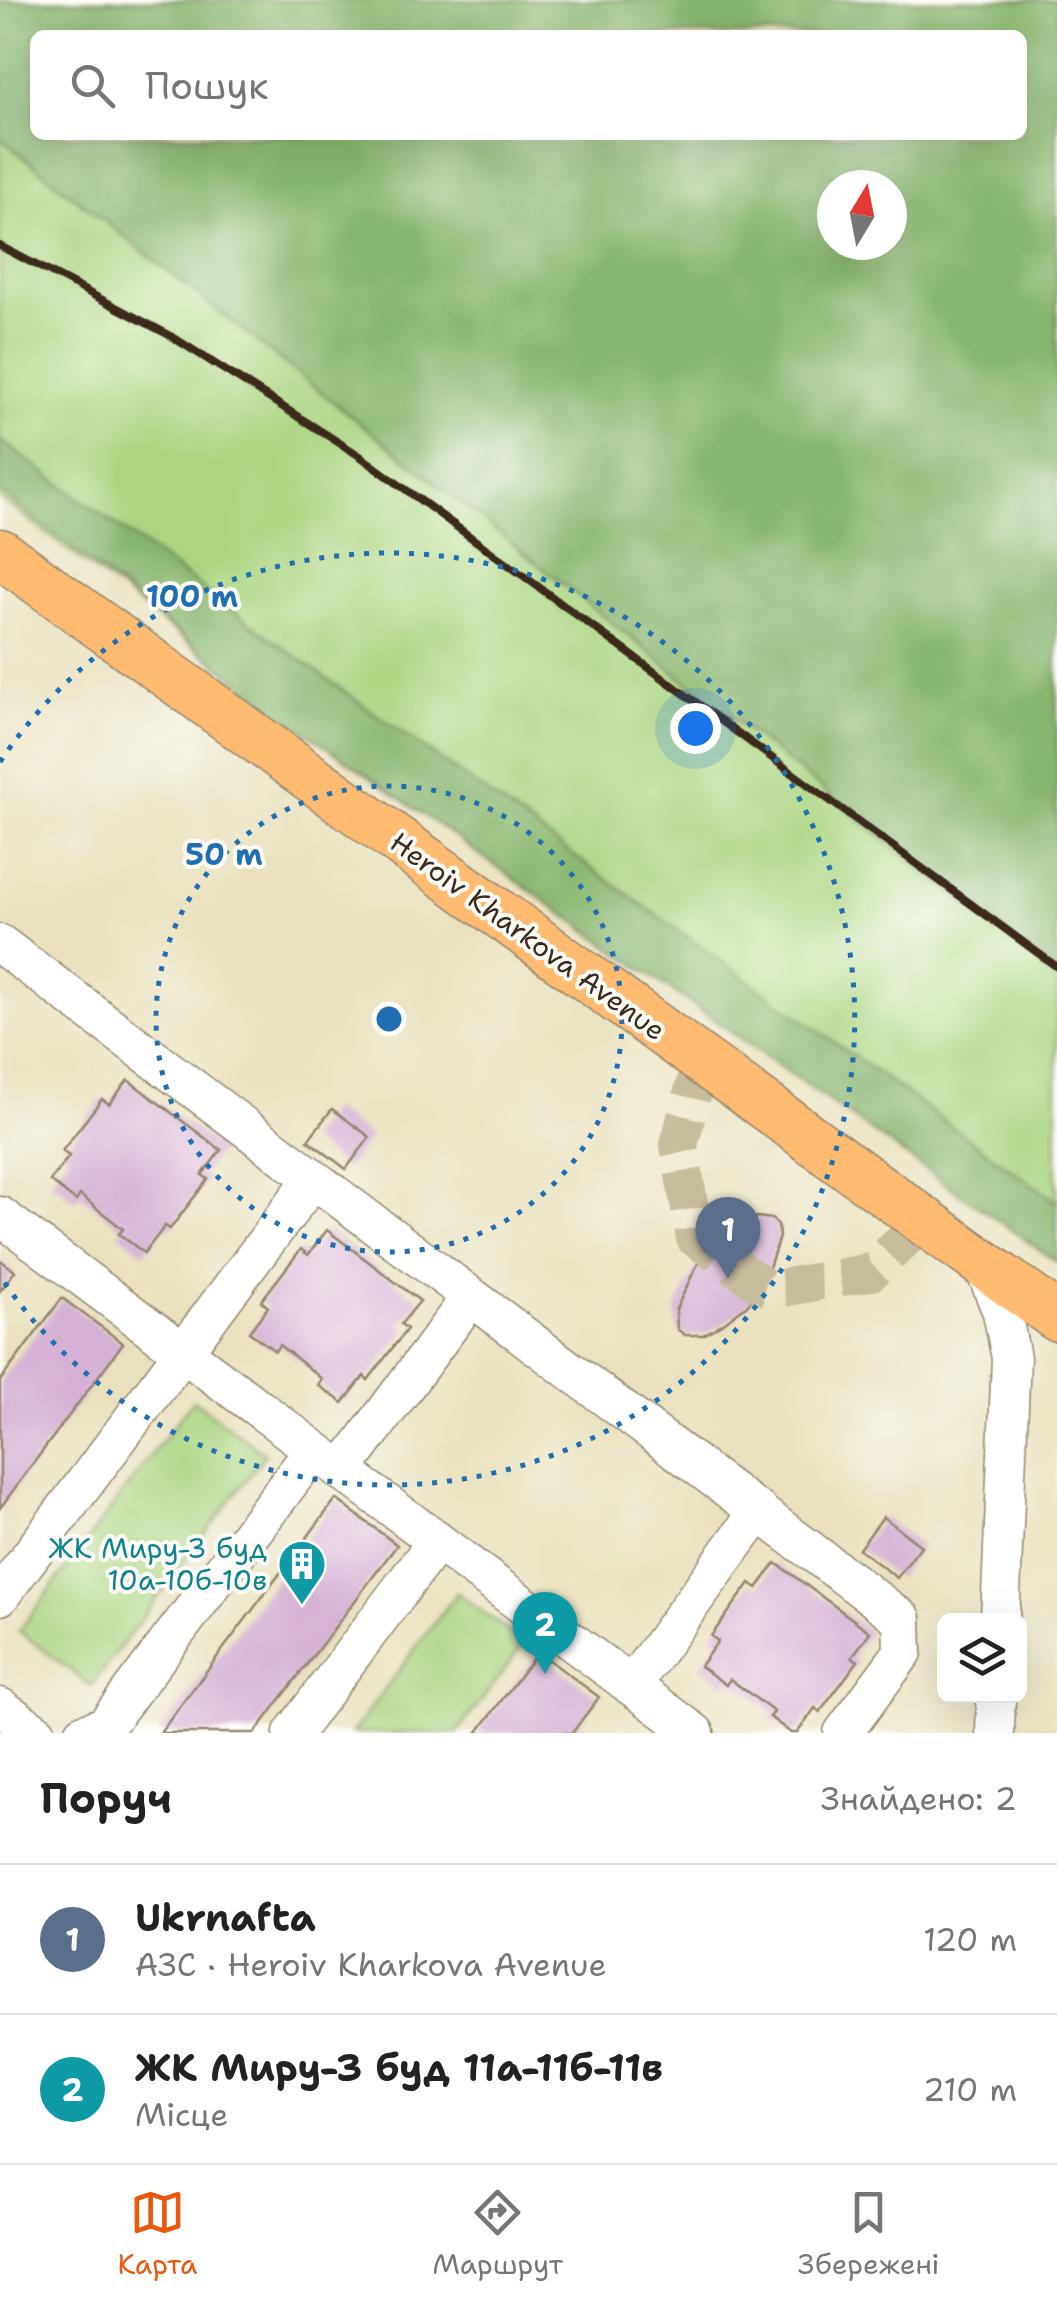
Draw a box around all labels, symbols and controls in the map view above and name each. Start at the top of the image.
search box [30,30,1027,140]
icon: search [65,58,120,113]
text: Пошук [145,60,268,111]
north arrow [817,170,907,260]
text: 100 m [146,576,238,617]
your location [670,703,721,754]
street label: Heroiv Kharkova Avenue [383,823,673,1049]
text: 50 m [185,834,263,875]
centre of rings [371,1001,407,1037]
pin: 1 [696,1196,760,1279]
place label: ЖК Миру-3 буд 10а-10б-10в [49,1529,267,1599]
building icon: ЖК Миру-3 буд 10а-10б-10в [276,1538,328,1606]
pin: 2 [512,1592,578,1674]
map controls [937,1613,1027,1703]
button: layers [937,1613,1027,1703]
text: Поруч [40,1770,172,1826]
text: Знайдено: 2 [821,1777,1017,1820]
text: Ukrnafta [135,1892,316,1943]
text: 1 [65,1918,80,1961]
text: 120 m [923,1918,1017,1961]
text: АЗС · Heroiv Kharkova Avenue [135,1943,607,1986]
text: ЖК Миру-3 буд 11а-11б-11в [135,2042,663,2093]
text: 2 [61,2068,84,2111]
text: 210 m [923,2068,1017,2111]
text: Місце [135,2093,228,2136]
tab: Карта [117,2185,198,2283]
tab: Маршрут [432,2185,563,2283]
tab: Збережені [798,2185,940,2283]

